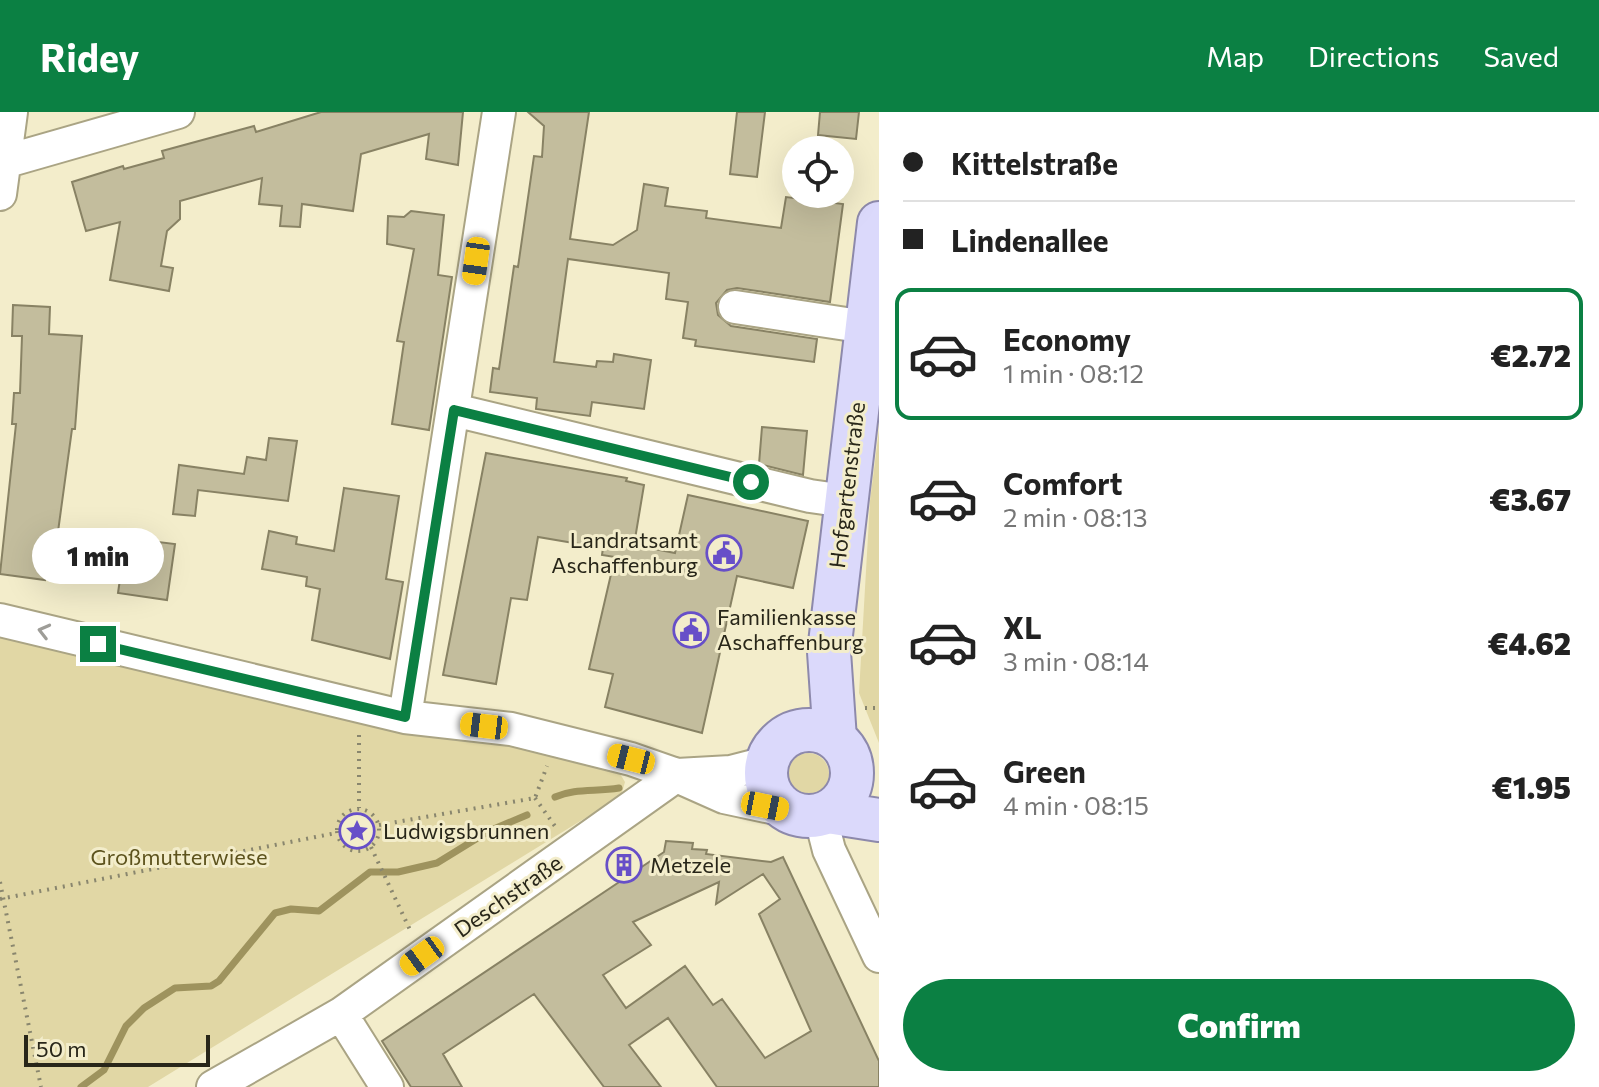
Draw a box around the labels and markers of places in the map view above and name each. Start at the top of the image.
place label: Landratsamt Aschaffenburg [551,526,698,578]
public building icon: Landratsamt Aschaffenburg [705,534,743,572]
place label: Familienkasse Aschaffenburg [717,603,864,655]
public building icon: Familienkasse Aschaffenburg [672,611,710,649]
place icon: Ludwigsbrunnen [338,812,376,850]
place label: Ludwigsbrunnen [383,817,549,844]
building icon: Metzele [605,846,643,884]
place label: Metzele [650,851,731,878]

